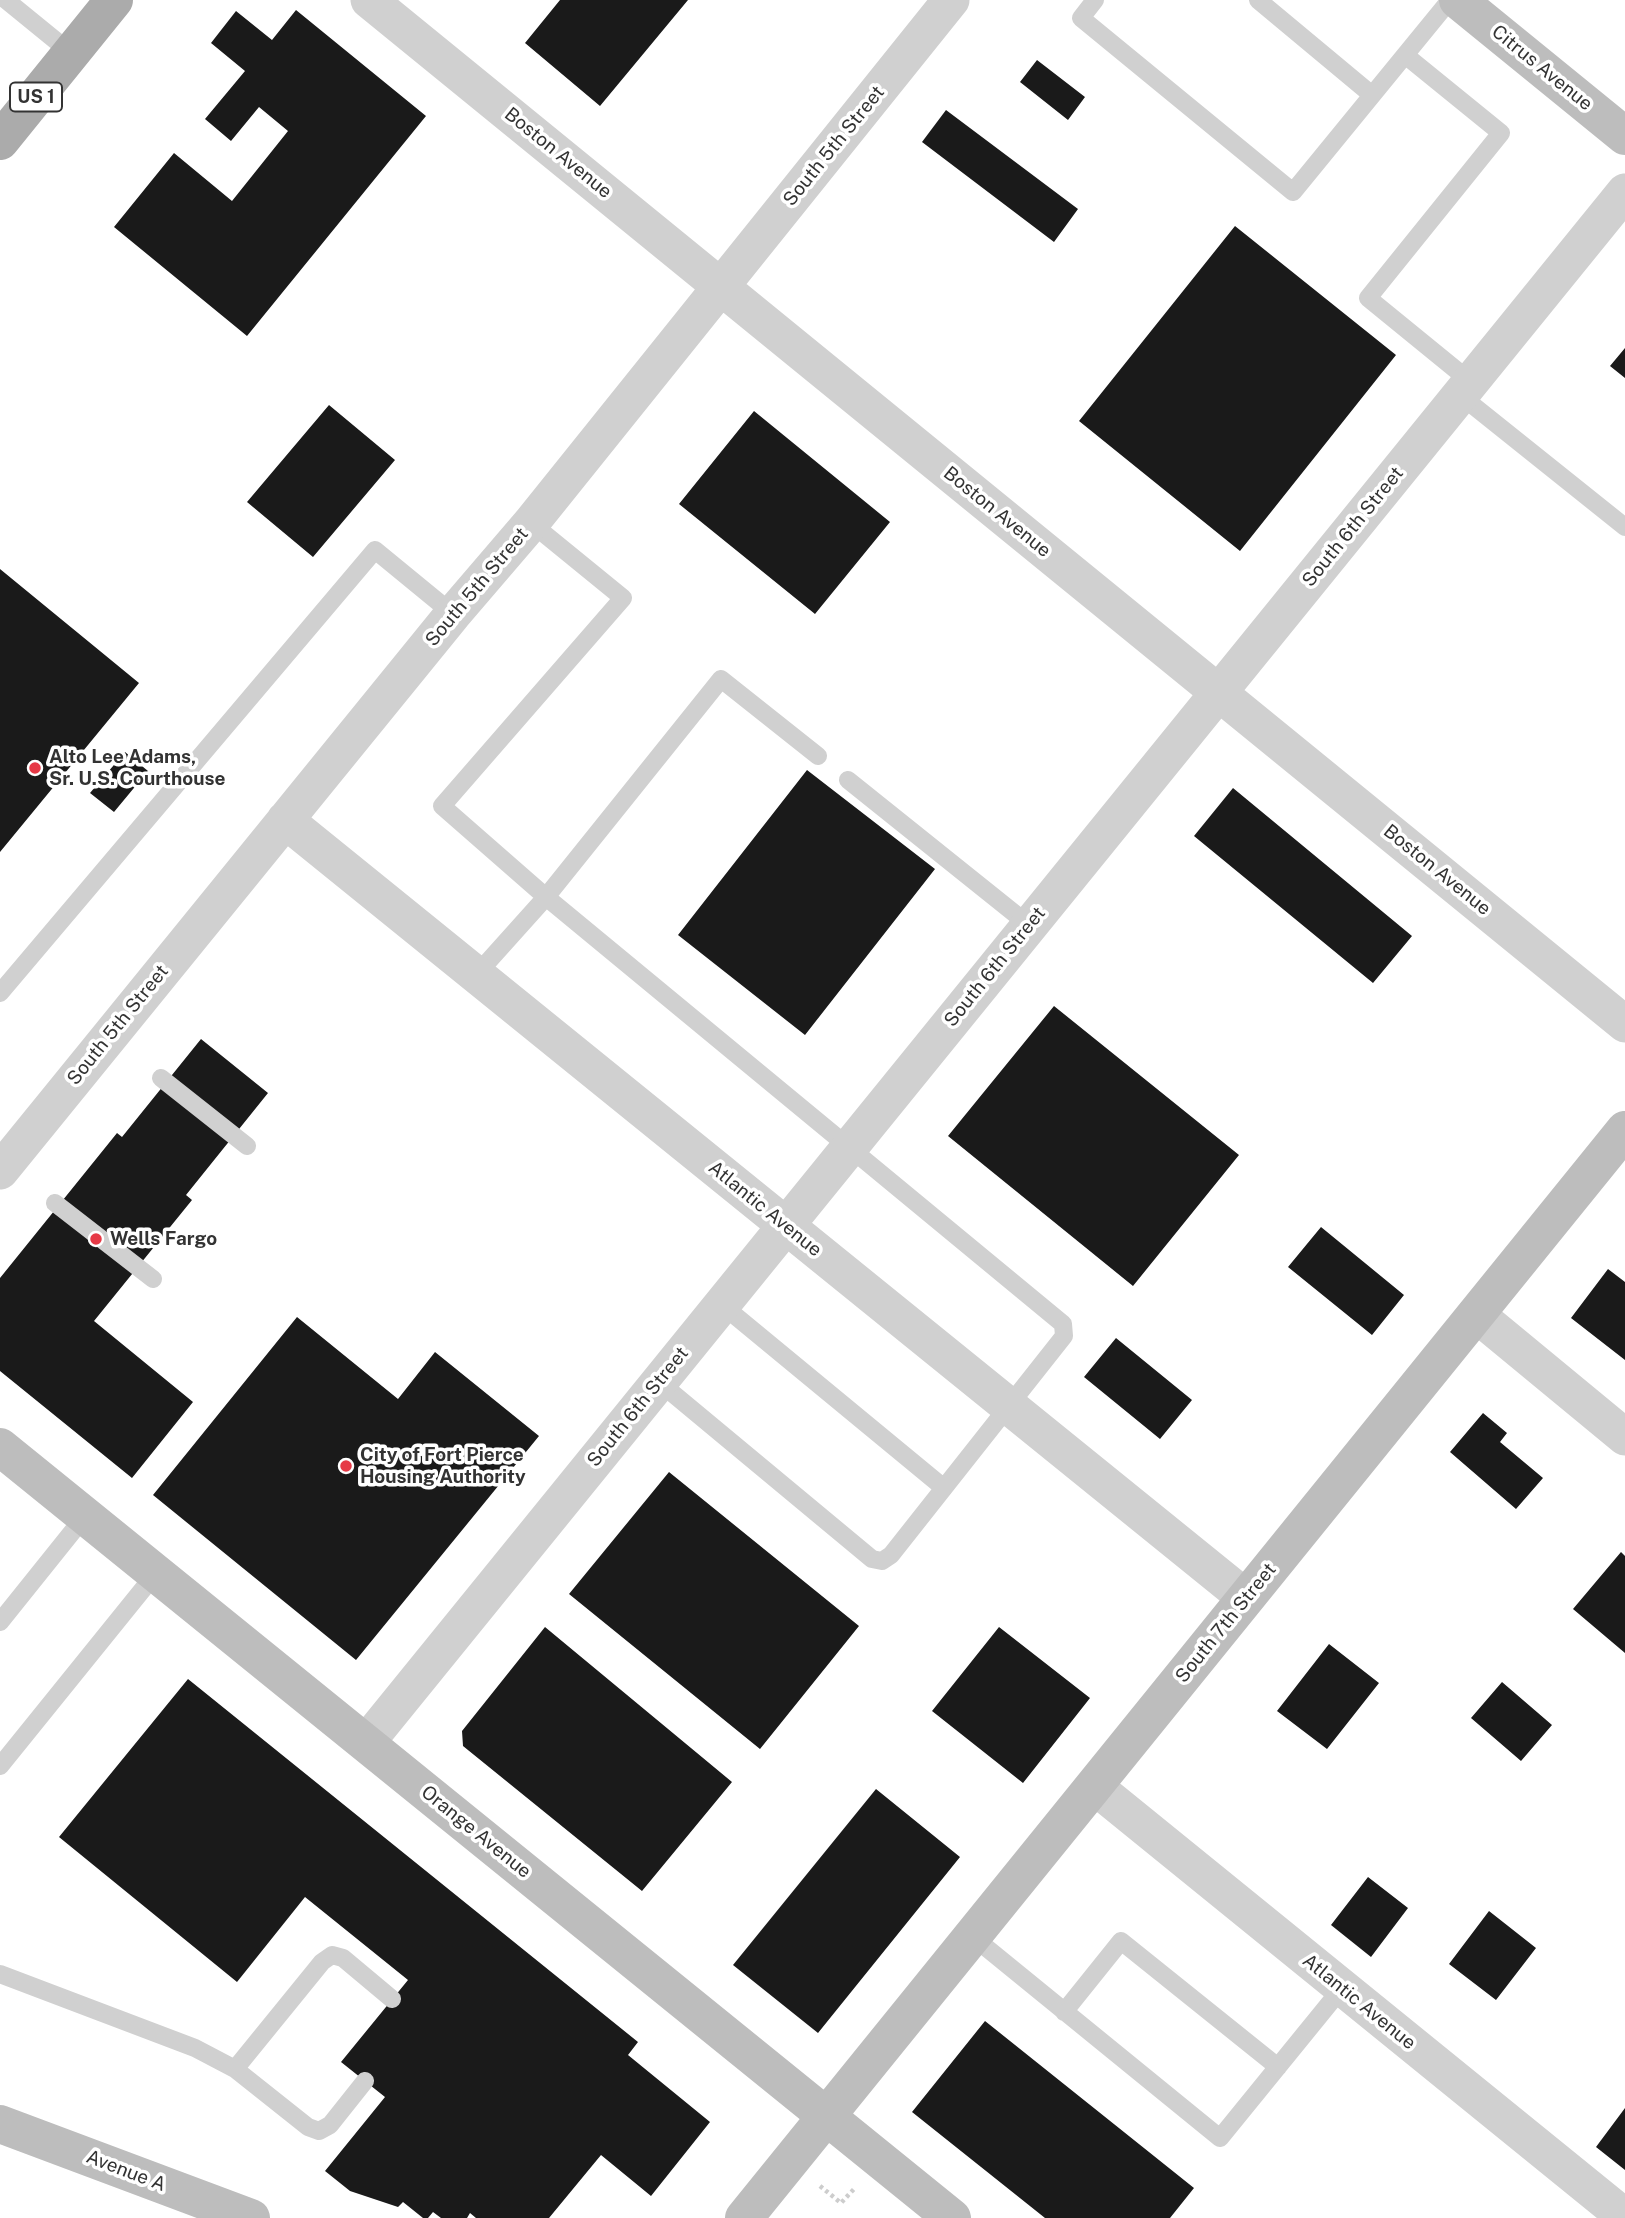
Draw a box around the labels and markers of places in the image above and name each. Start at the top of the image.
place label: Alto Lee Adams, Sr. U.S. Courthouse [49,746,225,790]
marker: Alto Lee Adams, Sr. U.S. Courthouse [27,760,43,776]
place label: Wells Fargo [110,1228,217,1250]
marker: Wells Fargo [88,1231,104,1247]
place label: City of Fort Pierce Housing Authority [360,1444,526,1488]
marker: City of Fort Pierce Housing Authority [338,1458,354,1474]

